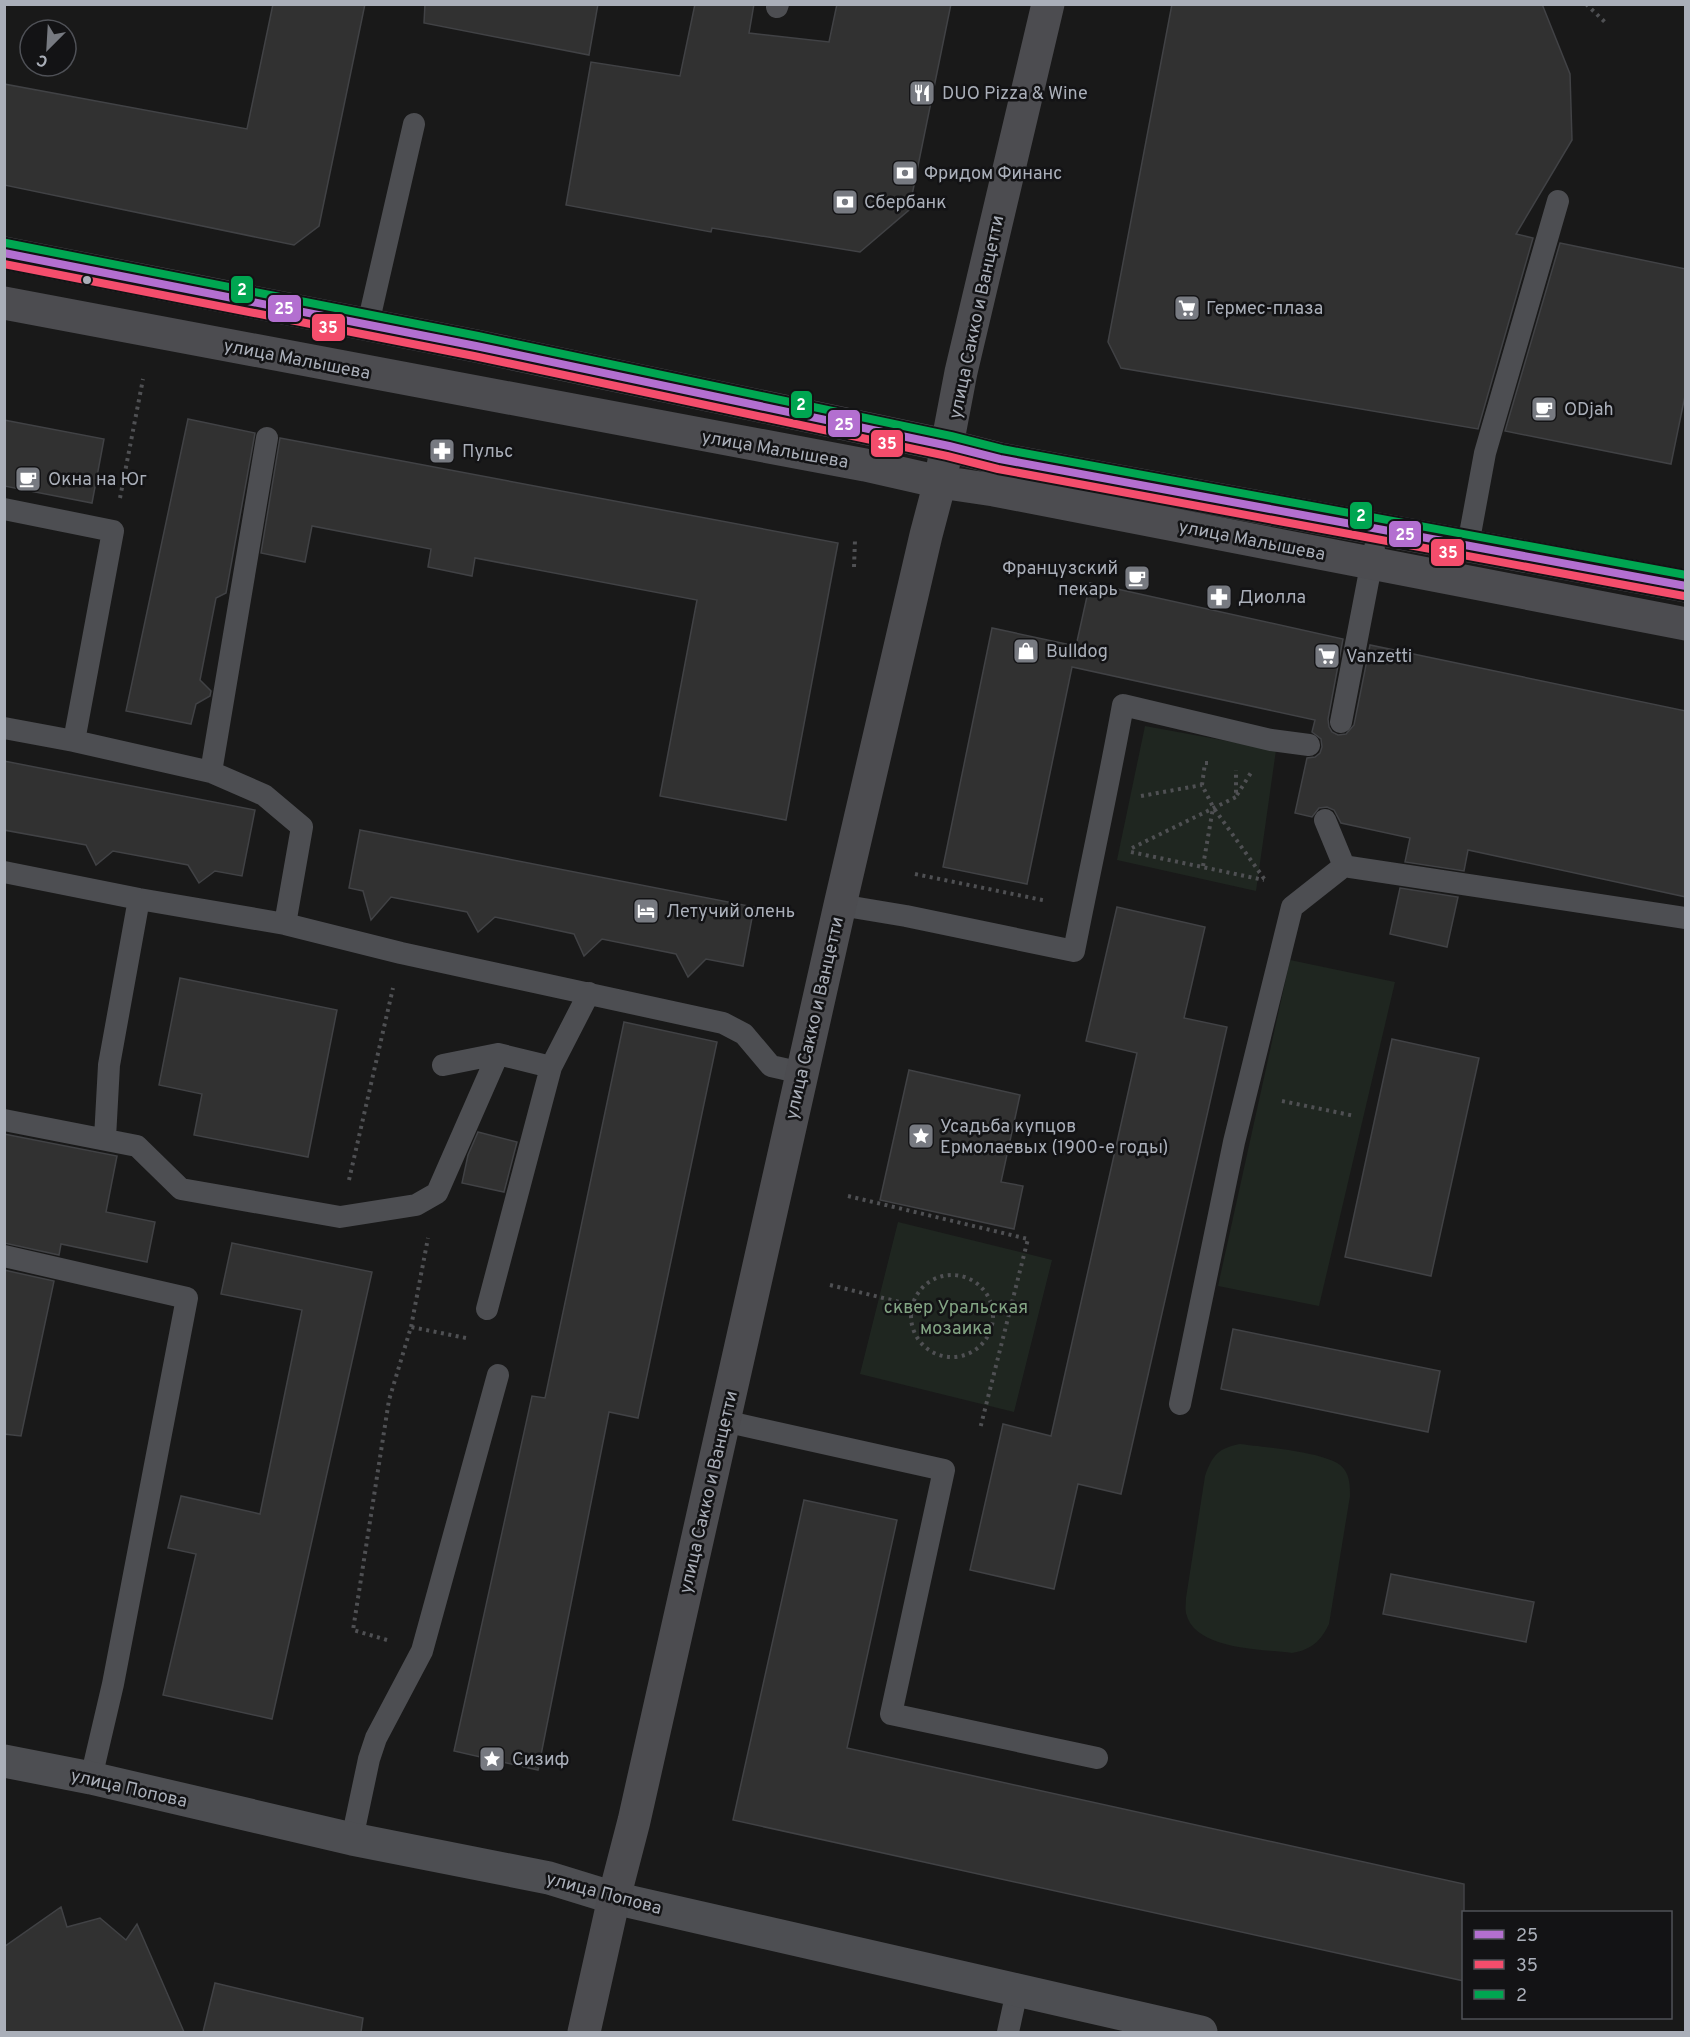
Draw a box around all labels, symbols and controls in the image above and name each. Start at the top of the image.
north arrow [18,18,78,78]
text: С [34,49,51,71]
restaurant icon: DUO Pizza & Wine [907,78,937,108]
place label: DUO Pizza & Wine [942,83,1088,106]
bank icon: Фридом Финанс [890,158,920,188]
place label: Фридом Финанс [924,163,1062,186]
bank icon: Сбербанк [830,187,860,217]
place label: Сбербанк [864,192,947,215]
street label: улица Сакко и Ванцетти [945,213,1010,421]
unlabelled marker [81,274,93,286]
line badge: 2 [230,275,254,304]
text: 2 [237,281,247,301]
supermarket icon: Гермес-плаза [1172,293,1202,323]
line badge: 25 [267,294,302,323]
place label: Гермес-плаза [1206,298,1323,321]
text: 25 [274,300,294,320]
line badge: 35 [311,313,346,342]
text: 35 [318,319,338,339]
street label: улица Малышева [221,335,372,386]
line badge: 2 [790,390,813,419]
cafe icon: ODjah [1529,394,1559,424]
text: 2 [796,396,806,416]
place label: ODjah [1564,399,1614,422]
line badge: 25 [827,409,861,438]
text: 25 [834,416,854,436]
street label: улица Малышева [699,426,850,475]
line badge: 35 [870,429,904,458]
text: 35 [877,435,897,455]
pharmacy icon: Пульс [427,436,457,466]
place label: Пульс [462,441,513,464]
cafe icon: Окна на Юг [13,464,43,494]
place label: Окна на Юг [48,469,147,492]
line badge: 2 [1349,501,1373,530]
text: 2 [1356,507,1366,527]
street label: улица Малышева [1176,516,1327,567]
line badge: 25 [1388,520,1422,548]
text: 25 [1395,526,1415,546]
line badge: 35 [1430,538,1465,567]
text: 35 [1438,544,1458,564]
place label: Французский пекарь [1002,558,1118,602]
cafe icon: Французский пекарь [1122,563,1152,593]
pharmacy icon: Диолла [1204,582,1234,612]
place label: Диолла [1238,587,1306,610]
shop icon: Bulldog [1011,636,1041,666]
place label: Bulldog [1046,641,1108,664]
supermarket icon: Vanzetti [1312,641,1342,671]
place label: Vanzetti [1346,646,1412,669]
hotel icon: Летучий олень [631,896,661,926]
place label: Летучий олень [666,901,795,924]
street label: улица Сакко и Ванцетти [781,915,850,1122]
place label: Усадьба купцов Ермолаевых (1900-е годы) [940,1116,1169,1160]
place icon: Усадьба купцов Ермолаевых (1900-е годы) [906,1121,936,1151]
park label: сквер Уральская мозаика [884,1297,1028,1341]
street label: улица Сакко и Ванцетти [675,1389,744,1596]
place icon: Сизиф [477,1744,507,1774]
place label: Сизиф [512,1749,569,1772]
street label: улица Попова [68,1765,189,1814]
street label: улица Попова [543,1868,664,1921]
legend [1462,1911,1672,2019]
text: 25 [1516,1925,1538,1948]
text: 35 [1516,1955,1538,1978]
text: 2 [1516,1985,1527,2008]

